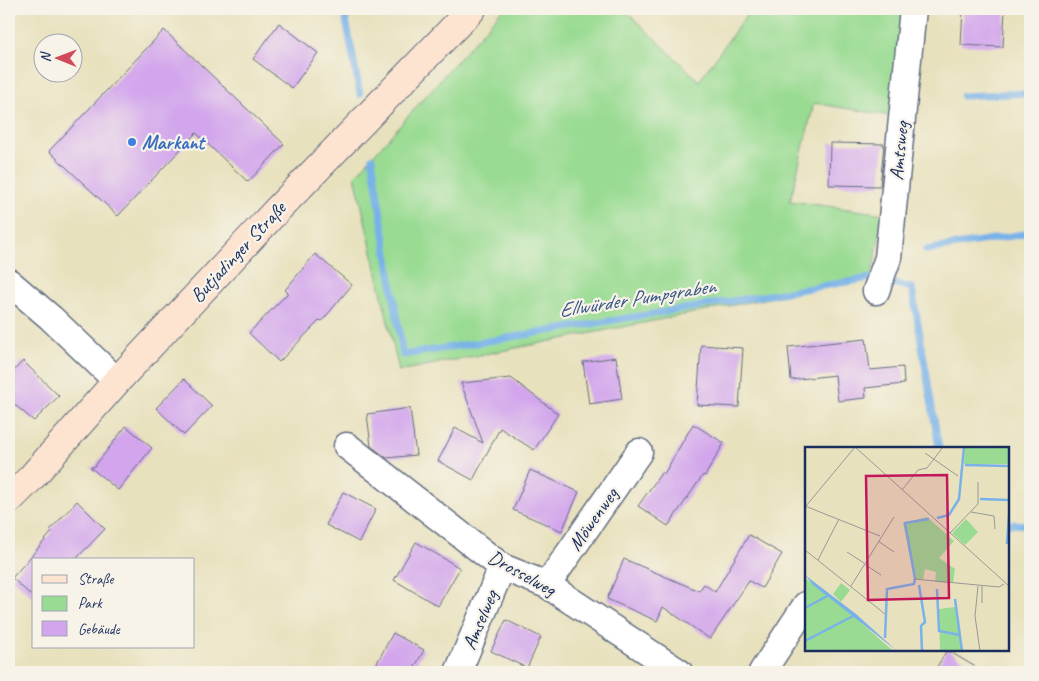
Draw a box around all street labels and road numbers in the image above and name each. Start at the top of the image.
street label: Amtsweg [884,119,915,181]
street label: Butjadinger Straße [185,195,292,308]
street label: Möwenweg [562,482,624,555]
street label: Drosselweg [484,544,562,603]
street label: Amselweg [456,585,504,653]

